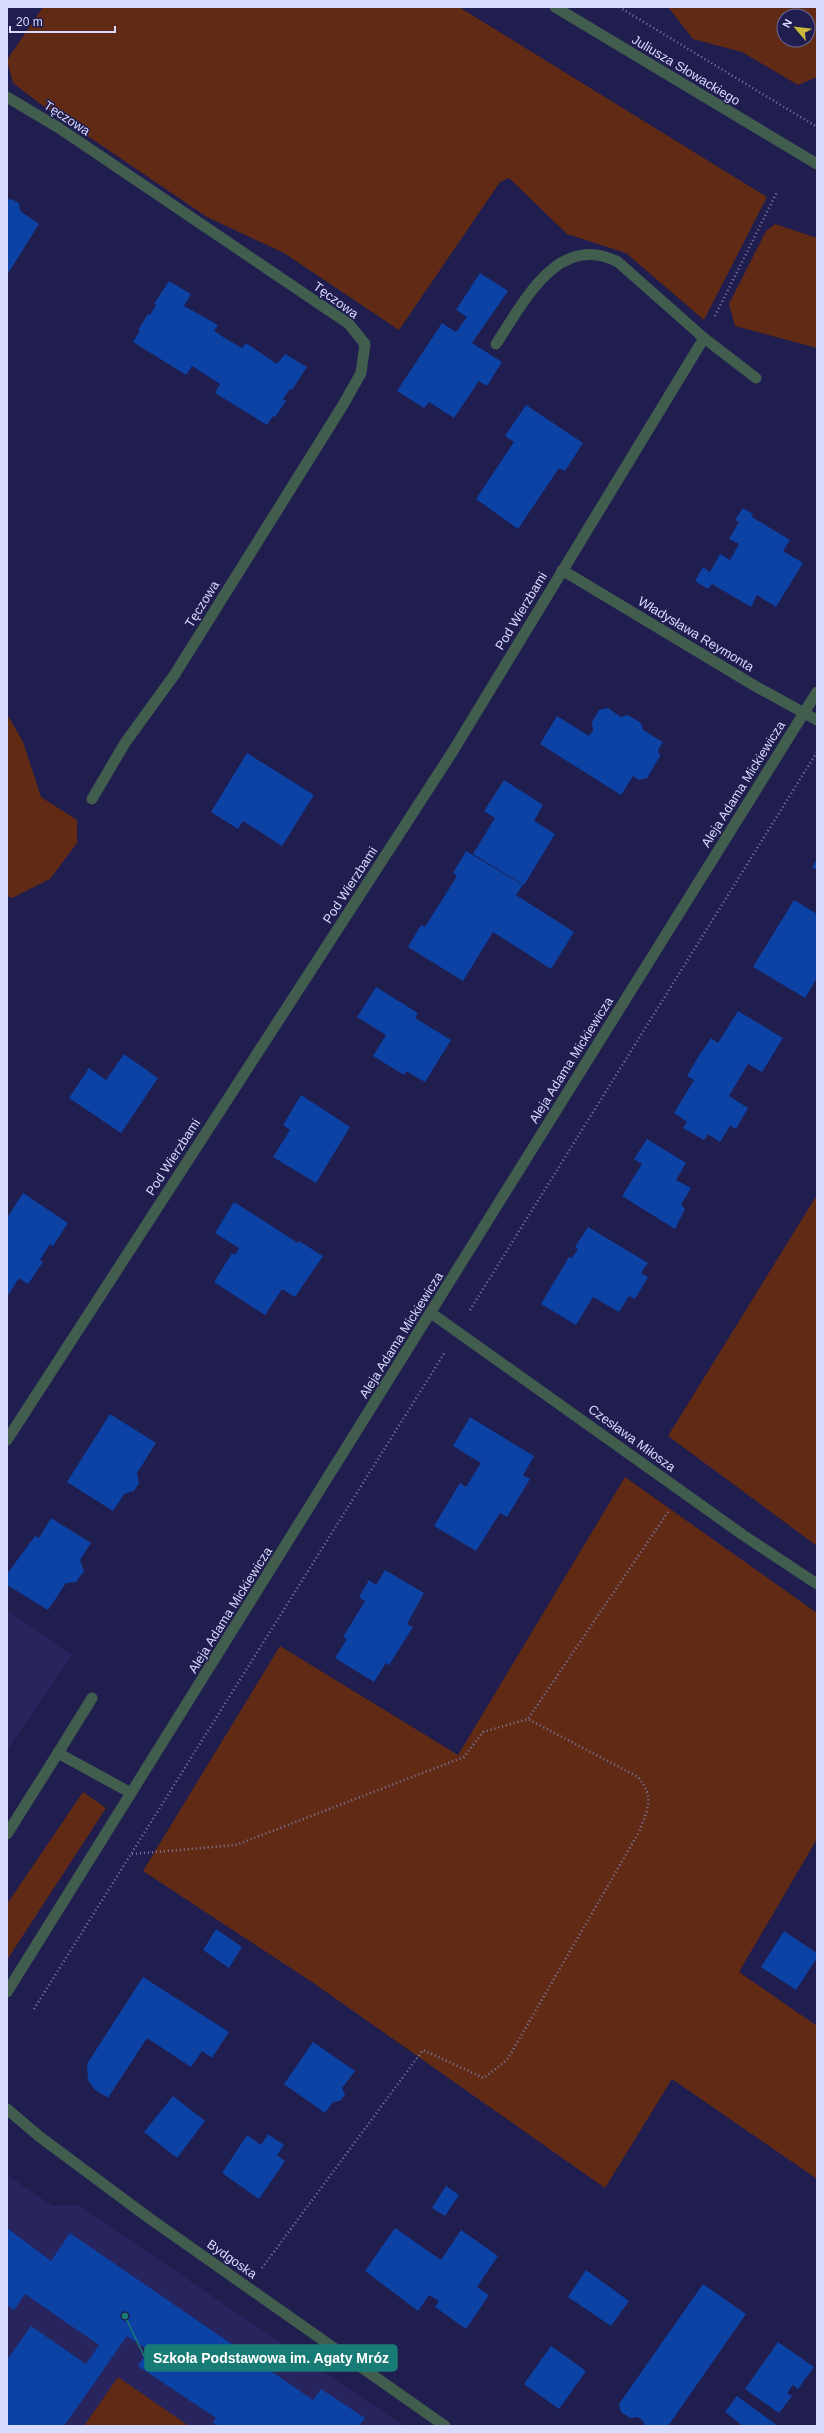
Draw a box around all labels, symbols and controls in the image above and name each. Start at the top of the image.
scale bar [10,8,115,34]
north arrow [776,8,816,48]
text: 20 m [16,15,43,29]
text: N [780,17,794,30]
street label: Juliusza Słowackiego [629,32,743,108]
street label: Tęczowa [41,98,94,139]
street label: Tęczowa [311,279,362,322]
street label: Pod Wierzbami [492,569,550,653]
street label: Tęczowa [182,577,223,630]
street label: Władysława Reymonta [635,594,757,675]
street label: Aleja Adama Mickiewicza [698,717,788,850]
street label: Pod Wierzbami [320,844,380,926]
street label: Aleja Adama Mickiewicza [526,993,616,1126]
street label: Pod Wierzbami [143,1116,203,1198]
street label: Aleja Adama Mickiewicza [356,1268,446,1401]
street label: Czesława Miłosza [586,1401,679,1475]
street label: Aleja Adama Mickiewicza [185,1543,275,1676]
street label: Bydgoska [204,2236,260,2282]
callout: Szkoła Podstawowa im. Agaty Mróz [145,2345,397,2371]
text: Szkoła Podstawowa im. Agaty Mróz [153,2350,389,2366]

